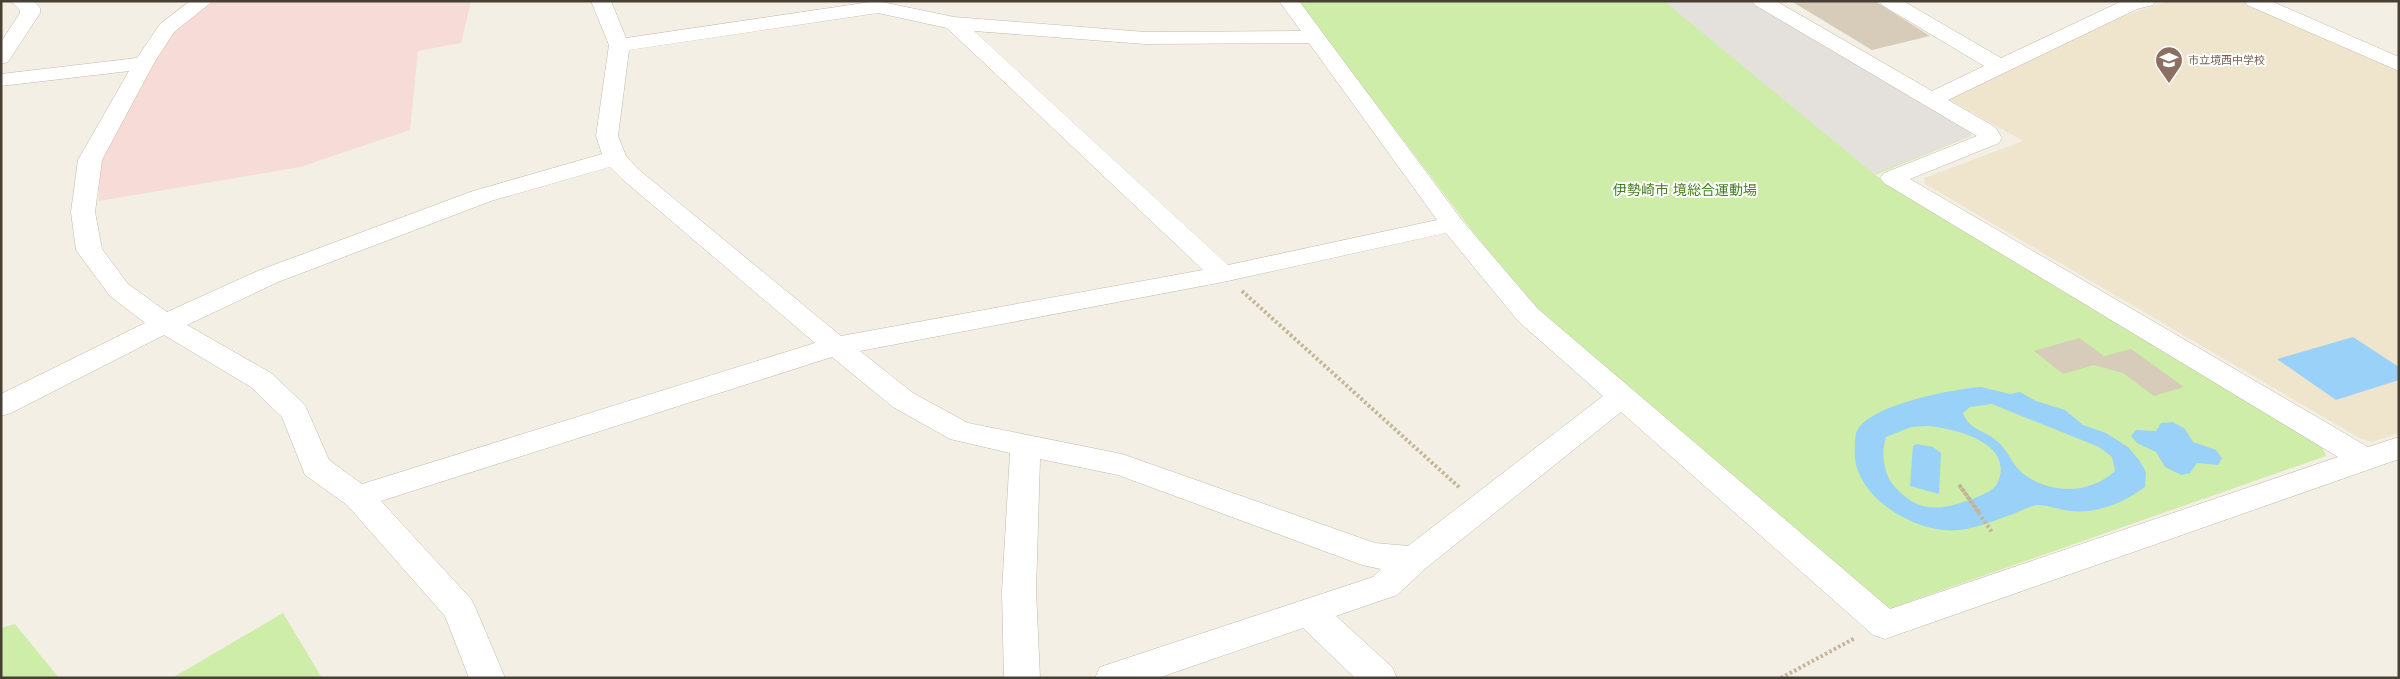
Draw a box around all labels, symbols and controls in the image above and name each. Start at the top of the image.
school or university icon: 市立境西中学校 [2154,45,2184,84]
place label: 市立境西中学校 [2188,53,2265,67]
park label: 伊勢崎市 境総合運動場 [1613,181,1757,198]

